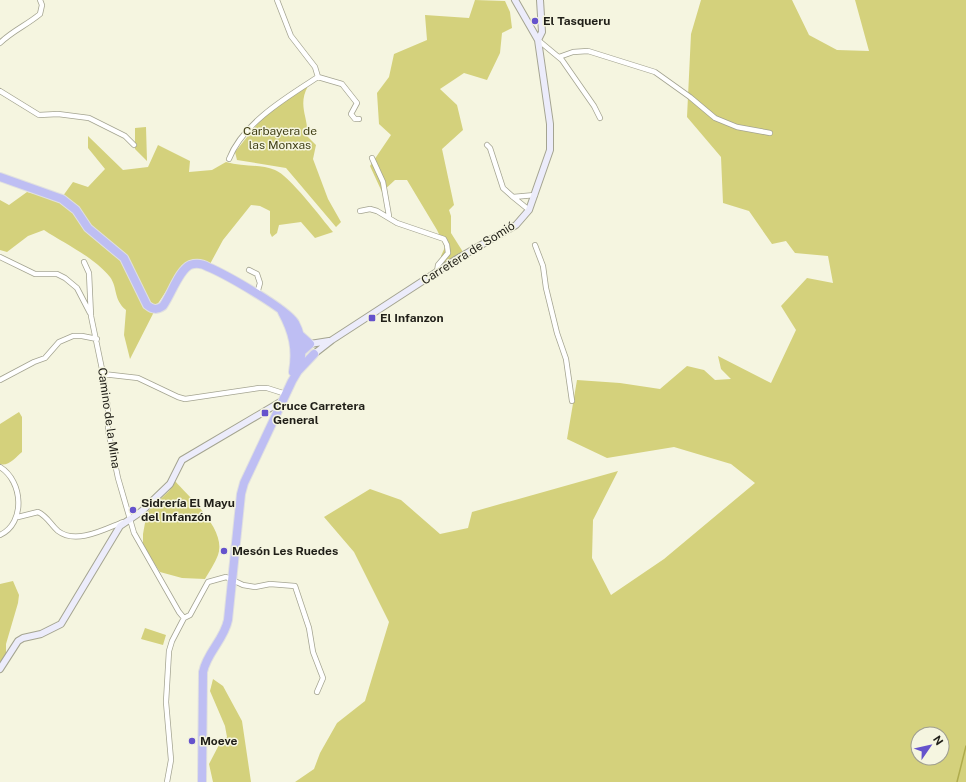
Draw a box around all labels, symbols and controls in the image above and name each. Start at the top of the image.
place label: El Tasqueru [543,14,610,28]
marker: El Tasqueru [530,16,540,26]
park label: Carbayera de las Monxas [243,124,317,152]
street label: Carretera de Somió [419,218,517,287]
place label: El Infanzon [380,311,444,325]
marker: El Infanzon [367,313,377,323]
street label: Camino de la Mina [95,367,123,469]
place label: Cruce Carretera General [273,399,365,427]
marker: Cruce Carretera General [260,408,270,418]
place label: Sidrería El Mayu del Infanzón [141,496,235,524]
marker: Sidrería El Mayu del Infanzón [128,505,138,515]
place label: Mesón Les Ruedes [232,544,338,558]
marker: Mesón Les Ruedes [219,546,229,556]
north arrow [910,726,950,766]
text: N [931,733,946,747]
place label: Moeve [200,734,238,748]
marker: Moeve [187,736,197,746]

